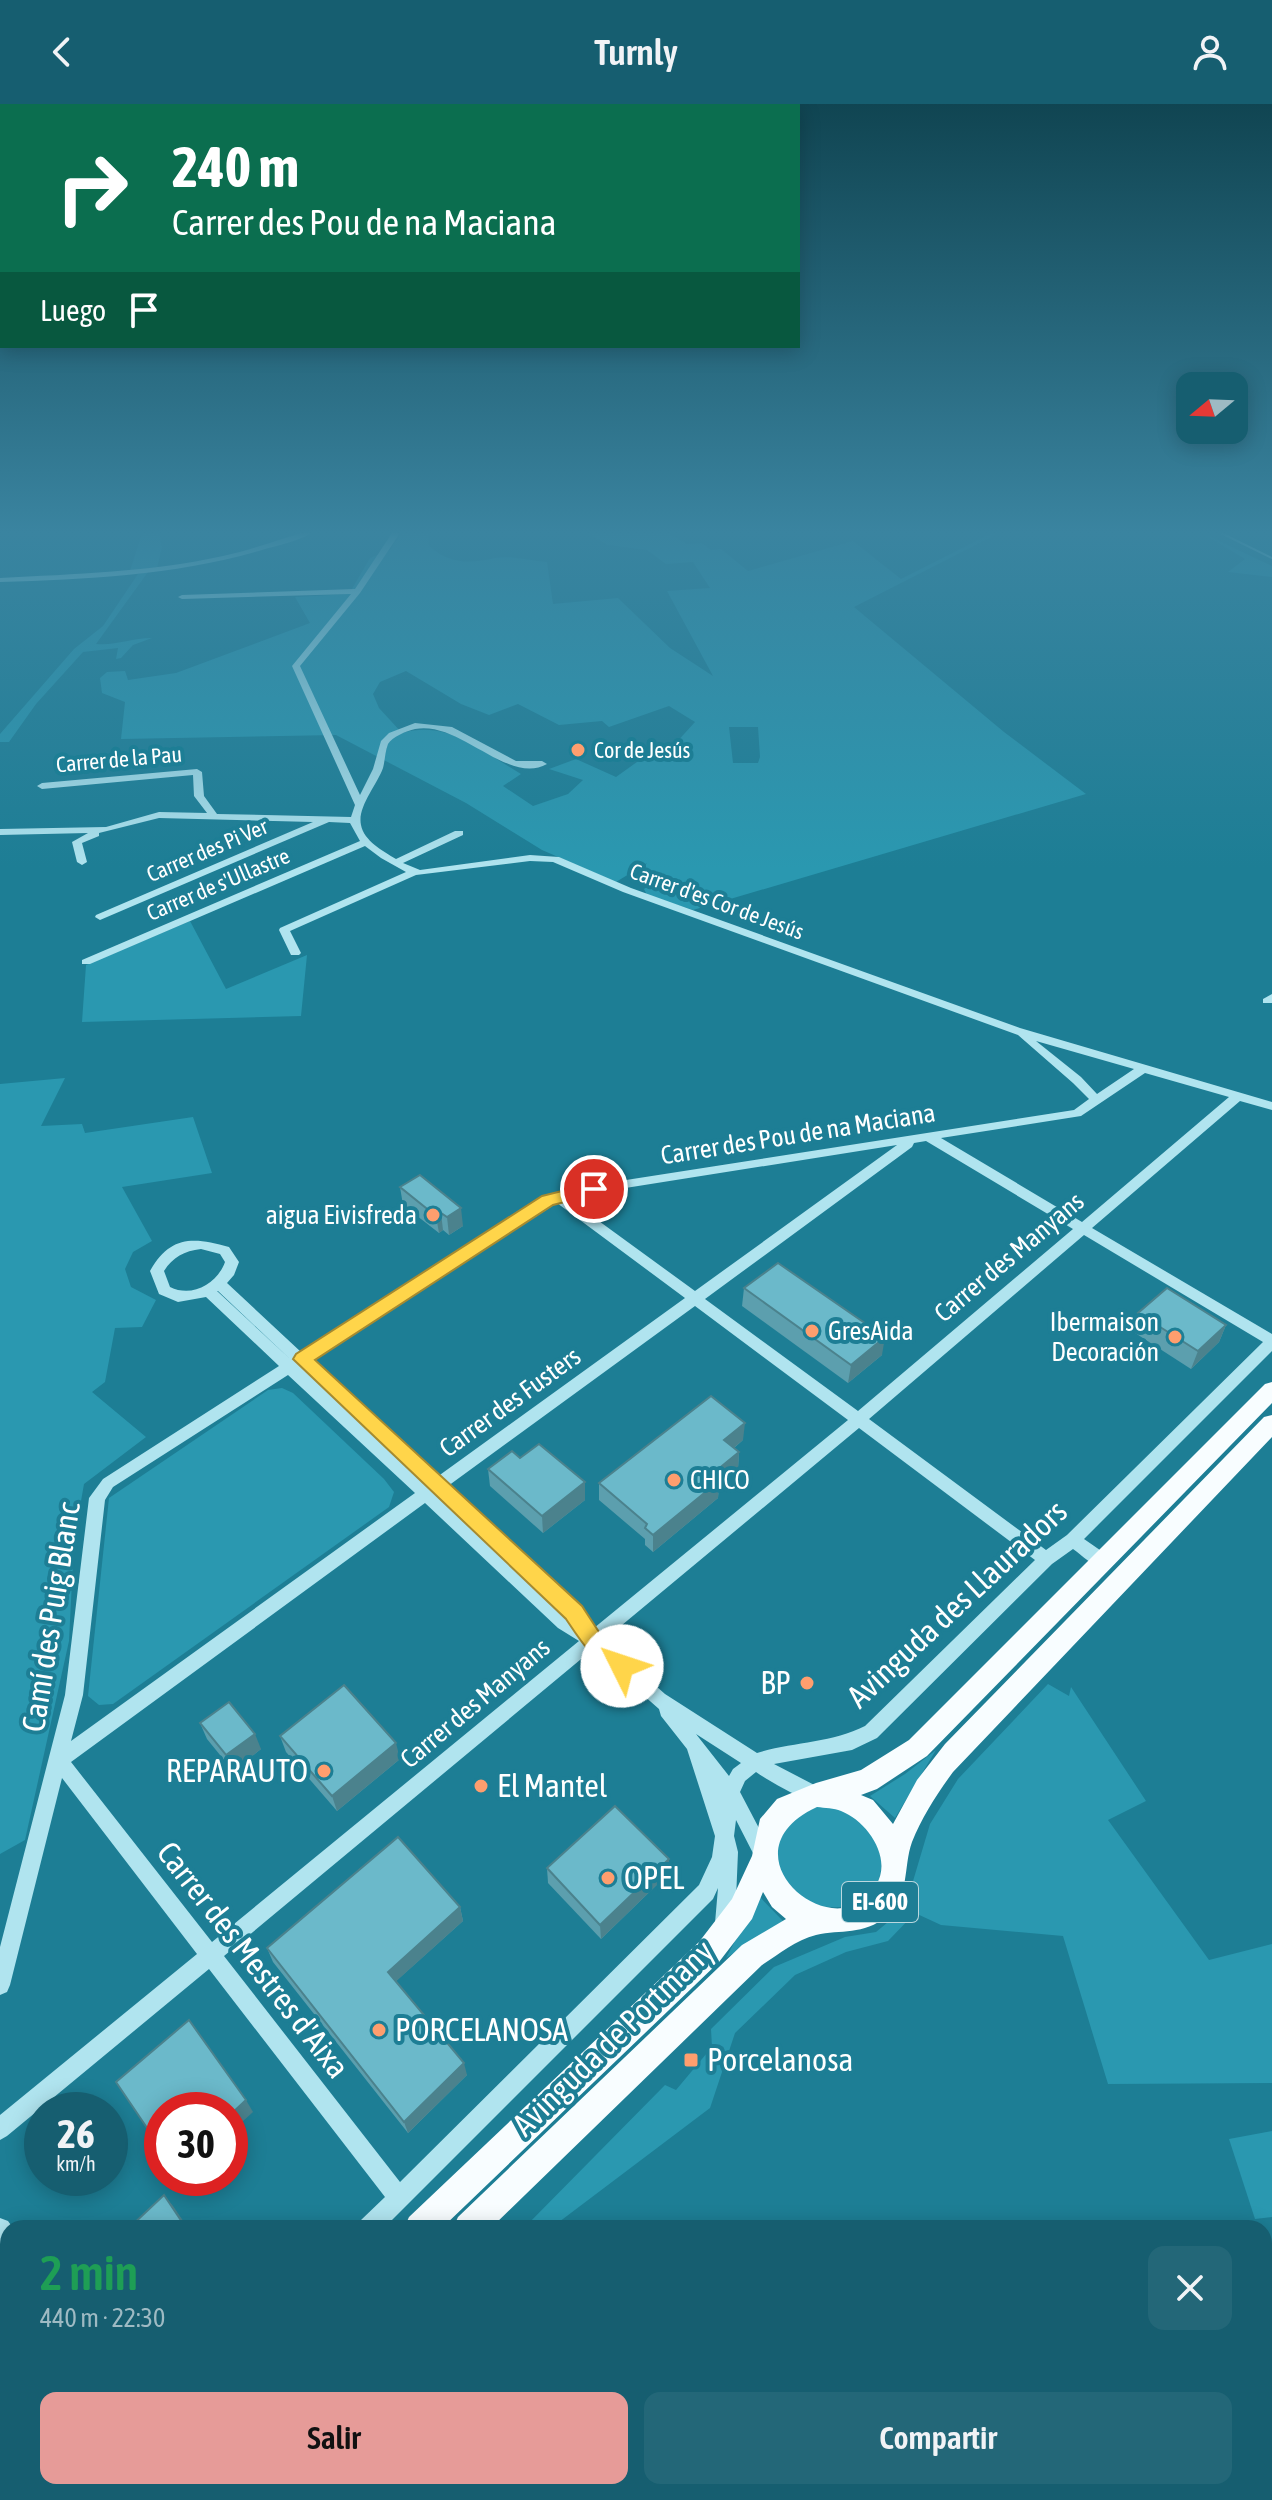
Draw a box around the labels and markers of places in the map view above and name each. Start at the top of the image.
place label: Cor de Jesús [594,737,691,763]
marker: Cor de Jesús [569,741,587,759]
pin [560,1155,628,1223]
place label: aigua Eivisfreda [266,1200,417,1230]
marker: aigua Eivisfreda [424,1206,442,1224]
place label: Ibermaison Decoración [1050,1307,1159,1367]
place label: GresAida [828,1316,914,1346]
marker: GresAida [803,1322,821,1340]
marker: Ibermaison Decoración [1166,1328,1184,1346]
place label: CHICO [690,1465,750,1495]
marker: CHICO [665,1471,683,1489]
place label: BP [760,1664,791,1701]
marker: BP [798,1674,816,1692]
place label: REPARAUTO [166,1752,308,1789]
marker: REPARAUTO [315,1762,333,1780]
place label: El Mantel [497,1767,608,1804]
marker: El Mantel [472,1777,490,1795]
place label: OPEL [624,1859,685,1896]
marker: OPEL [599,1869,617,1887]
place label: PORCELANOSA [395,2011,568,2048]
marker: PORCELANOSA [370,2021,388,2039]
place label: Porcelanosa [707,2041,853,2078]
marker: Porcelanosa [682,2051,700,2069]

